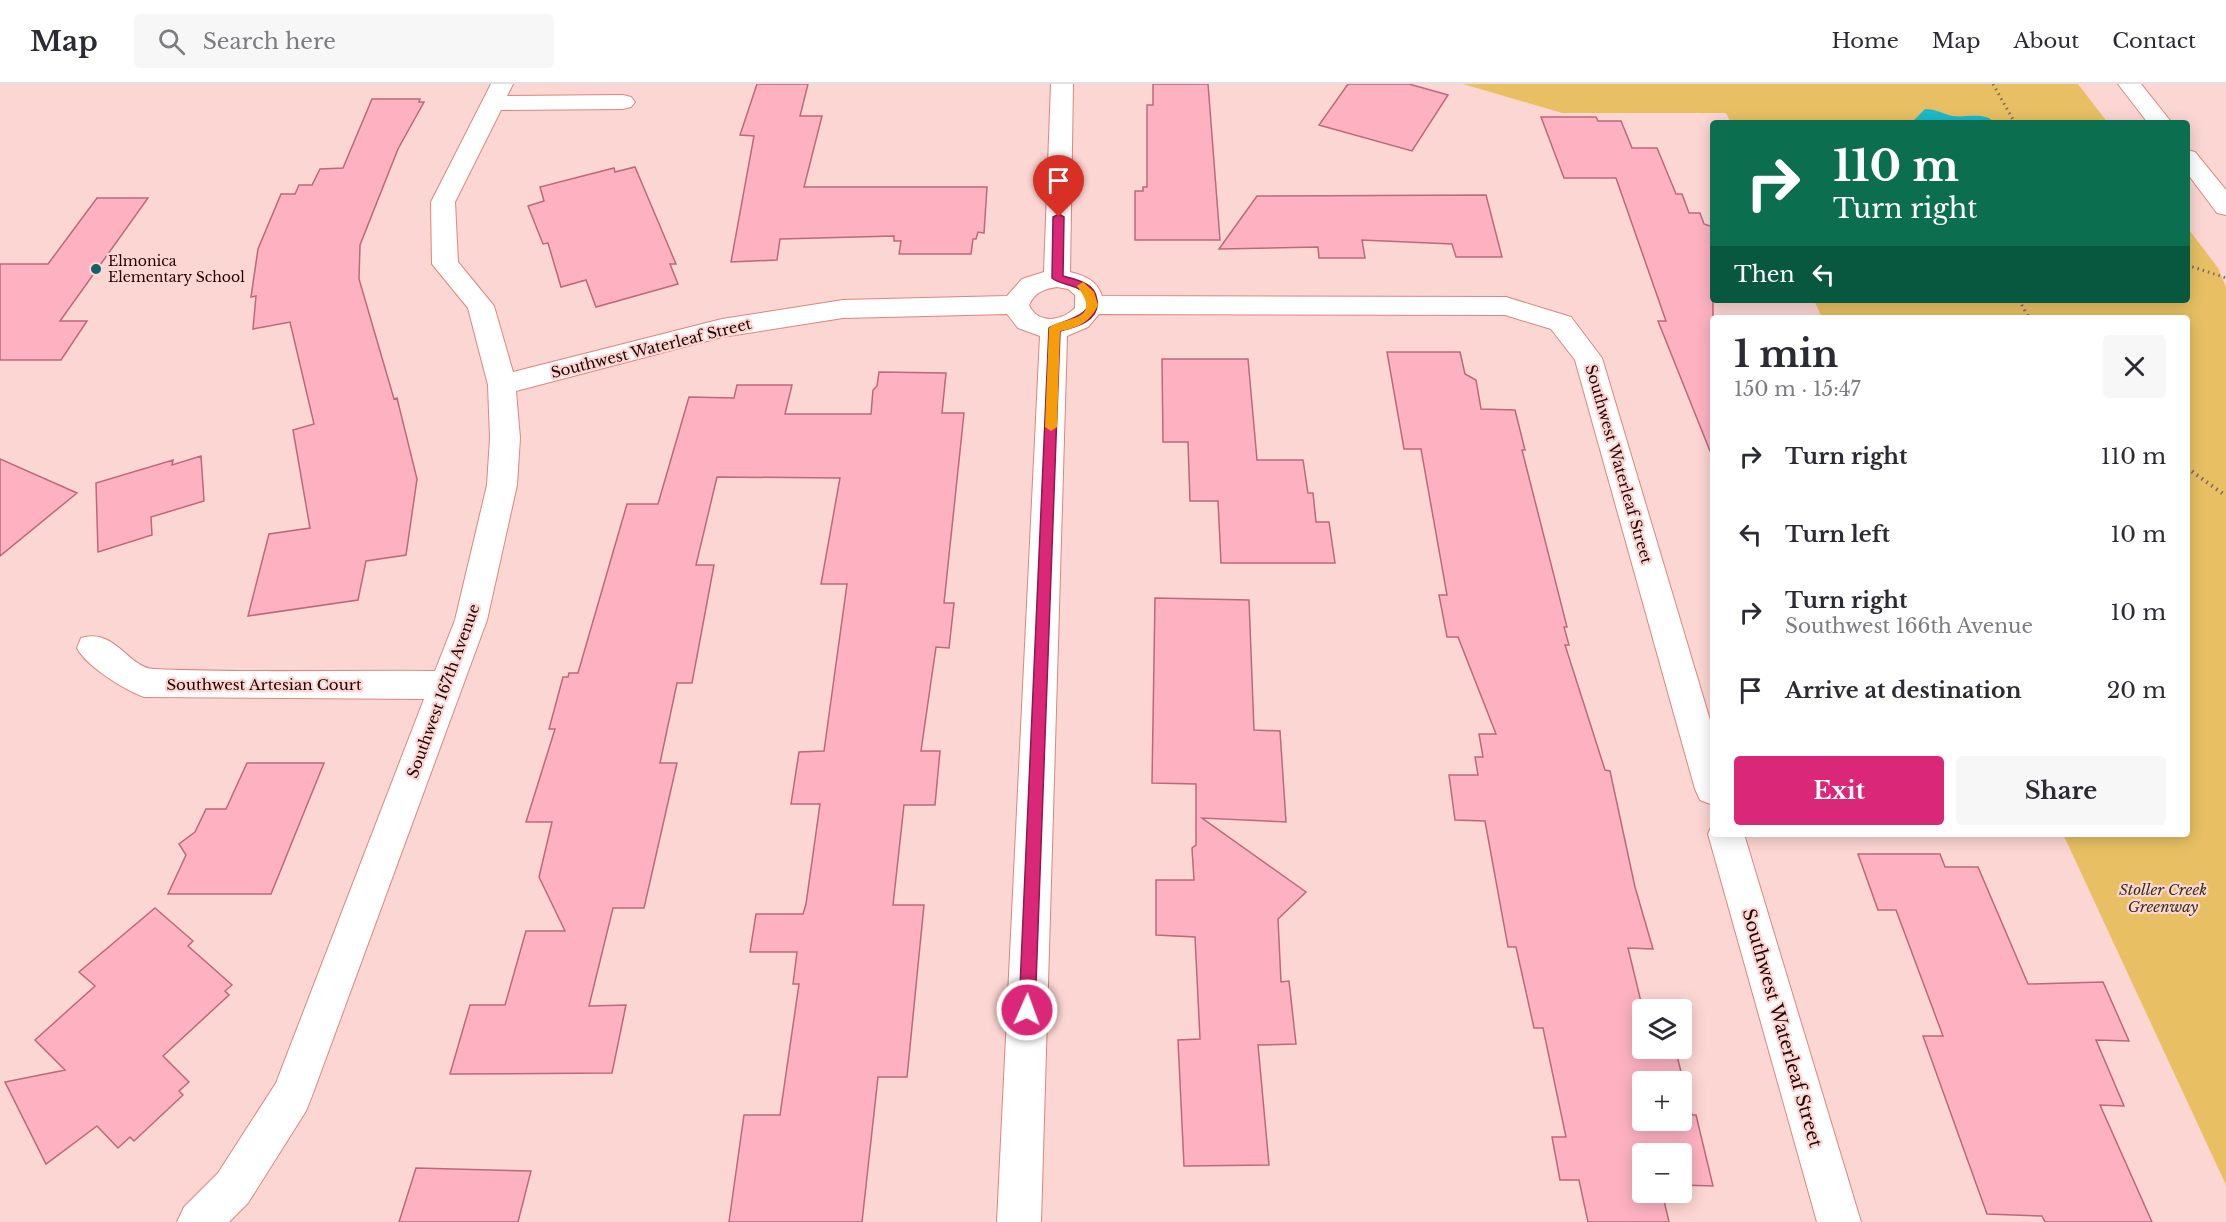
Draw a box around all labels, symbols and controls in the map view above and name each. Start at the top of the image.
search box [134,14,554,68]
text: Map [30,24,98,59]
icon: search [155,25,188,58]
text: Search here [203,28,336,55]
text: Home [1832,28,1899,54]
text: Map [1932,28,1980,54]
text: About [2013,28,2079,54]
text: Contact [2112,28,2196,54]
text: 110 m [1833,140,1959,192]
icon: right [1734,144,1812,222]
pin [1033,155,1084,217]
icon: arrive [1042,164,1075,197]
text: Turn right [1833,192,1977,225]
place label: Elmonica Elementary School [108,252,245,286]
icon: left [1807,258,1840,291]
text: Then [1734,261,1795,288]
marker: Elmonica Elementary School [89,262,103,276]
street label: Southwest Waterleaf Street [549,314,754,382]
text: 1 min [1734,332,1838,377]
button: close [2103,335,2166,398]
street label: Southwest Waterleaf Street [1581,362,1657,566]
text: 150 m · 15:47 [1734,377,1861,401]
icon: right [1734,440,1767,473]
text: Turn right [1785,443,1907,470]
text: 110 m [2101,443,2166,470]
icon: left [1734,518,1767,551]
text: Turn left [1785,521,1890,548]
text: 10 m [2111,521,2166,548]
text: Turn right [1785,587,1907,614]
icon: right [1734,596,1767,629]
text: 10 m [2111,599,2166,626]
street label: Southwest 167th Avenue [403,601,483,781]
text: Southwest 166th Avenue [1785,614,2033,638]
icon: arrive [1734,674,1767,707]
street label: Southwest Artesian Court [166,675,362,694]
text: Arrive at destination [1785,677,2022,704]
text: 20 m [2107,677,2166,704]
button: Exit [1734,756,1944,825]
button: Share [1956,756,2166,825]
park label: Stoller Creek Greenway [2119,880,2207,916]
street label: Southwest Waterleaf Street [1737,906,1827,1150]
position arrow [995,978,1059,1042]
map controls [1632,999,1692,1203]
button: layers [1632,999,1692,1059]
button: + [1632,1071,1692,1131]
button: − [1632,1143,1692,1203]

